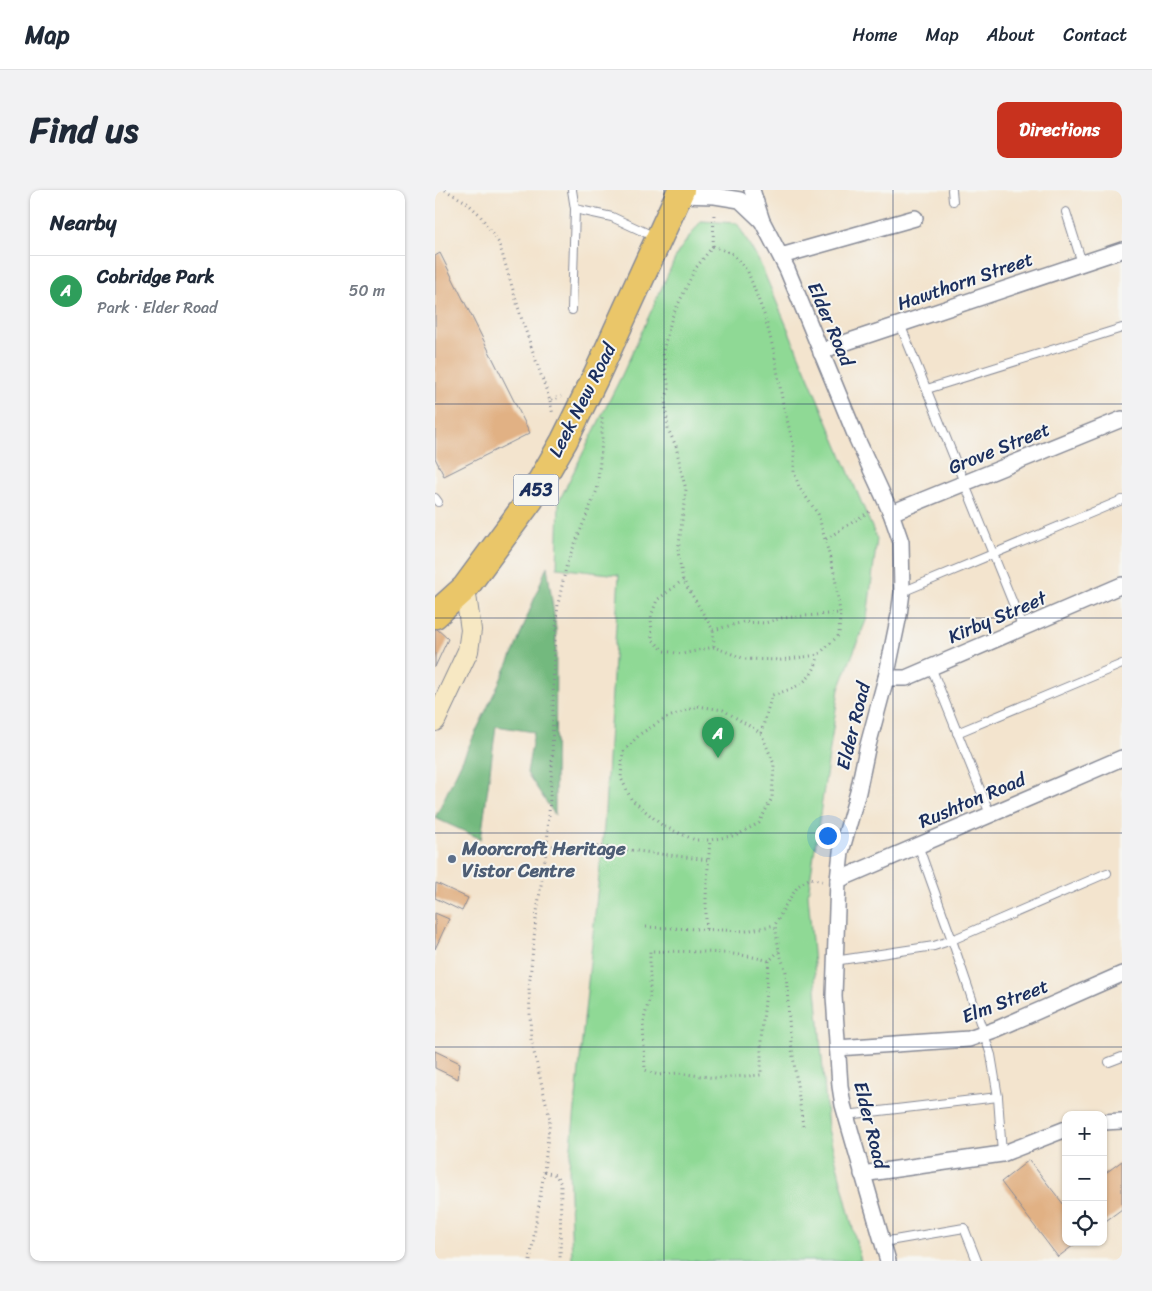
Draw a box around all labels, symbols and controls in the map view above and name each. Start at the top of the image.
text: Map [25,14,69,56]
text: Home [853,19,898,51]
text: Map [926,19,959,51]
text: About [987,19,1035,51]
text: Contact [1063,19,1127,51]
text: Find us [30,99,138,161]
button: Directions [997,102,1122,158]
text: Nearby [50,204,116,242]
street label: Hawthorn Street [892,242,1038,320]
text: Cobridge Park [97,260,215,293]
text: A [61,276,71,305]
text: 50 m [349,276,385,305]
street label: Elder Road [798,276,864,373]
text: Park · Elder Road [97,293,218,322]
street label: Leek New Road [539,335,626,463]
street label: Grove Street [943,413,1055,483]
road number: A53 [513,474,559,506]
street label: Kirby Street [942,581,1053,653]
street label: Elder Road [826,677,880,773]
pin: A [702,717,734,758]
street label: Rushton Road [913,762,1032,837]
your location [815,823,841,849]
place label: Moorcroft Heritage Vistor Centre [461,832,626,887]
marker: Moorcroft Heritage Vistor Centre [446,853,458,865]
street label: Elm Street [957,969,1053,1033]
street label: Elder Road [844,1078,898,1174]
map controls [1062,1111,1107,1246]
button: + [1062,1111,1107,1156]
button: − [1062,1156,1107,1201]
button: locate [1062,1201,1107,1246]

